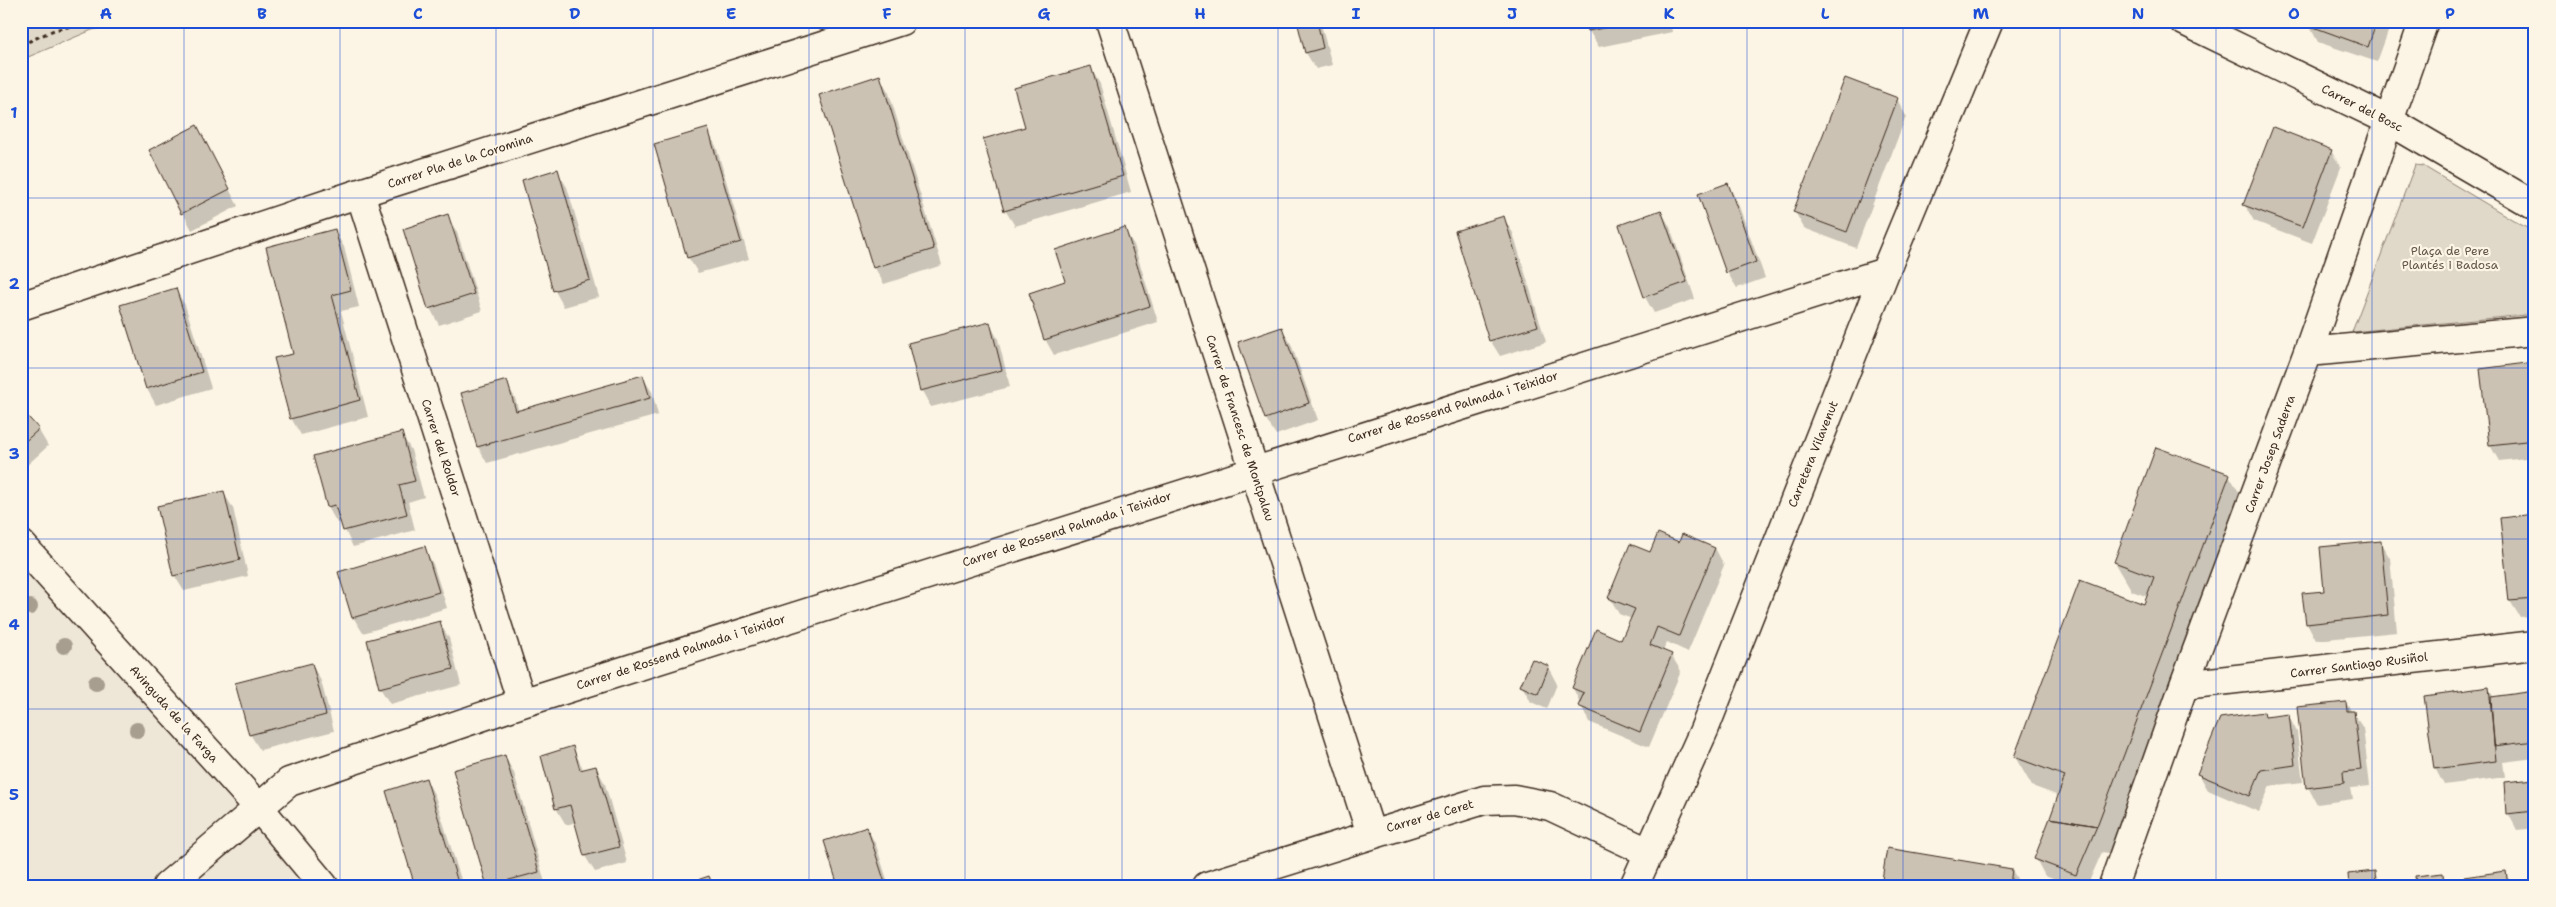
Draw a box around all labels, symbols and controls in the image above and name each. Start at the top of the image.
text: A [100,3,112,24]
text: B [257,3,267,24]
text: C [413,3,423,24]
text: D [569,3,581,24]
text: E [726,3,736,24]
text: F [882,3,892,24]
text: G [1038,3,1051,24]
text: H [1194,3,1206,24]
text: I [1352,3,1361,24]
text: J [1507,3,1517,24]
text: K [1664,3,1675,24]
text: L [1821,3,1830,24]
text: M [1973,3,1990,24]
text: N [2132,3,2144,24]
text: O [2288,3,2300,24]
text: P [2445,3,2455,24]
street label: Carrer del Bosc [2319,81,2405,135]
text: 1 [10,102,18,123]
street label: Carrer Pla de la Coromina [385,130,535,192]
park label: Plaça de Pere Plantés i Badosa [2402,243,2499,273]
text: 2 [8,273,20,294]
street label: Carrer de Francesc de Montpalau [1202,333,1278,523]
street label: Carrer de Rossend Palmada i Teixidor [1346,367,1560,447]
street label: Carrer Josep Saderra [2241,392,2299,515]
street label: Carrer del Roldor [418,397,464,499]
street label: Carretera Vilavenut [1784,398,1842,510]
text: 3 [8,443,20,464]
street label: Carrer de Rossend Palmada i Teixidor [960,487,1174,570]
street label: Carrer de Rossend Palmada i Teixidor [574,610,788,693]
text: 4 [8,614,20,635]
street label: Carrer Santiago Rusiñol [2289,649,2429,681]
street label: Avinguda de la Farga [126,662,222,766]
text: 5 [9,784,19,805]
street label: Carrer de Ceret [1384,796,1476,836]

